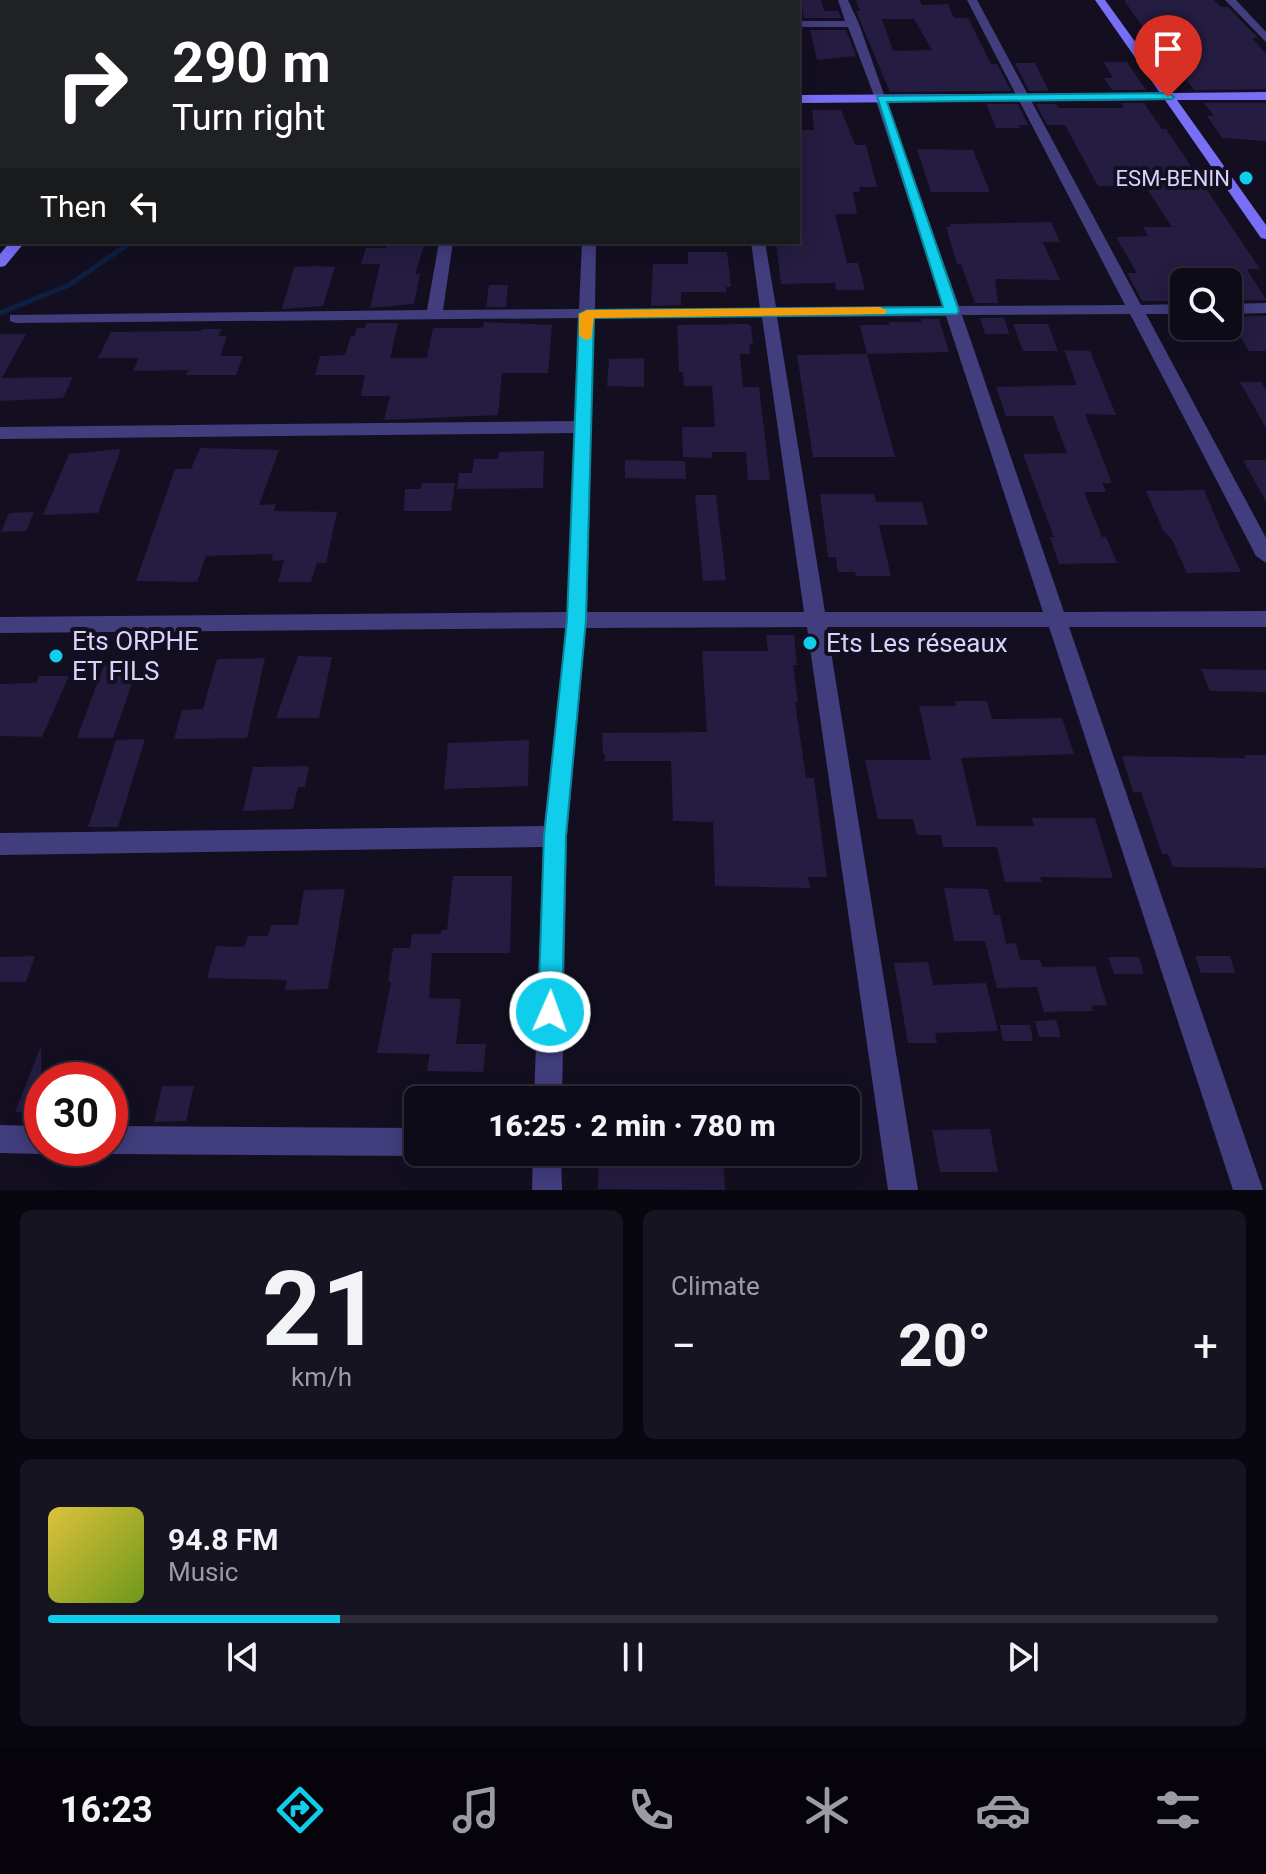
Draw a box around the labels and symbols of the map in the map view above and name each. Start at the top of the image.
pin [1134,15,1202,97]
place label: ESM-BENIN [1116,166,1230,191]
marker: ESM-BENIN [1237,169,1255,187]
place label: Ets ORPHE ET FILS [72,626,199,686]
place label: Ets Les réseaux [826,628,1008,658]
marker: Ets Les réseaux [801,634,819,652]
marker: Ets ORPHE ET FILS [47,647,65,665]
position arrow [508,970,592,1054]
speed limit sign: 30 [24,1062,128,1166]

